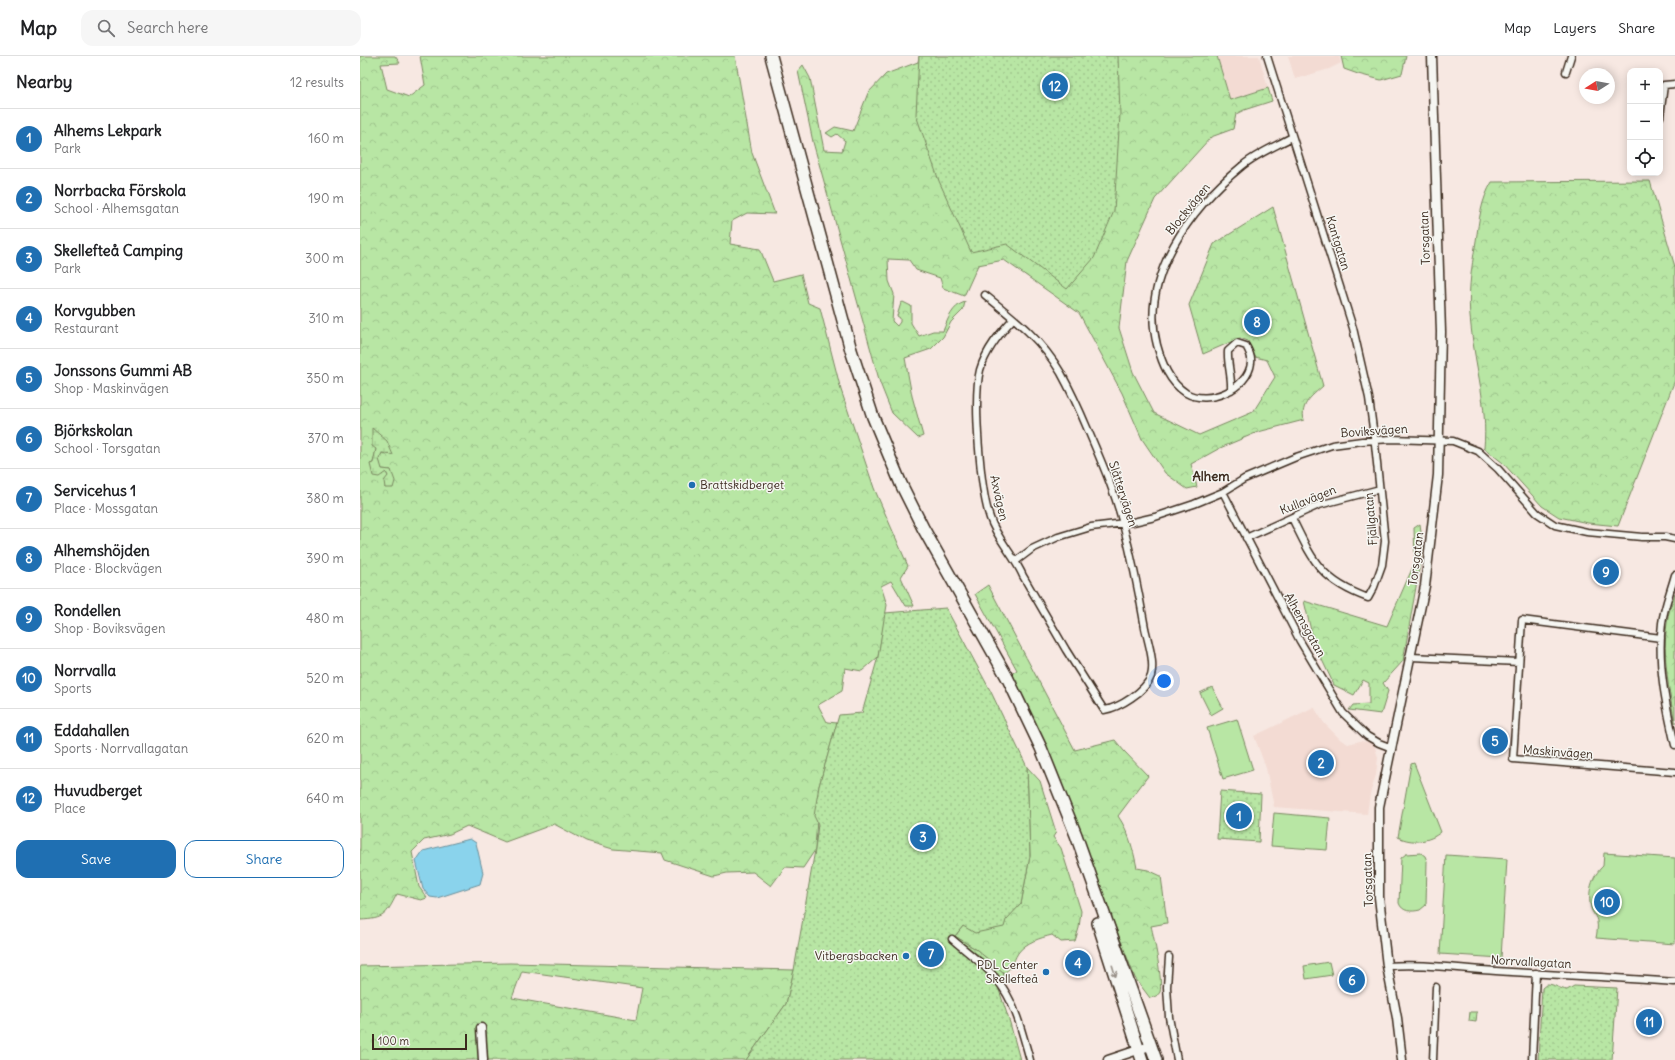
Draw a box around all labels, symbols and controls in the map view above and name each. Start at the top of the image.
search box [81,10,361,46]
text: Map [20,16,57,40]
icon: search [95,17,117,39]
text: Search here [127,18,208,37]
text: Map [1504,19,1531,37]
text: Layers [1553,19,1596,37]
text: Share [1618,19,1655,37]
north arrow [1579,68,1615,104]
map controls [1627,68,1663,176]
button: + [1627,68,1663,104]
text: Nearby [16,71,72,93]
pin: 12 [1042,71,1068,101]
text: 12 results [290,74,344,91]
button: − [1627,104,1663,140]
text: Alhems Lekpark [54,121,162,140]
text: 1 [26,130,32,147]
text: 160 m [308,130,344,147]
text: Park [54,140,81,157]
button: locate [1627,140,1663,176]
street label: Blockvägen [1162,180,1213,238]
text: Norrbacka Förskola [54,181,186,200]
text: 2 [25,190,33,207]
text: 190 m [308,190,344,207]
text: School · Alhemsgatan [54,200,179,217]
street label: Torsgatan [1416,211,1433,265]
street label: Kantgatan [1323,214,1354,272]
text: Skellefteå Camping [54,241,183,260]
text: 3 [25,250,33,267]
text: 300 m [305,250,344,267]
text: Park [54,260,81,277]
text: Korvgubben [54,301,135,320]
pin: 8 [1244,307,1270,337]
text: 4 [25,310,33,327]
text: 310 m [309,310,344,327]
text: Restaurant [54,320,119,337]
text: Jonssons Gummi AB [54,361,192,380]
text: 5 [25,370,33,387]
text: 350 m [306,370,344,387]
text: Shop · Maskinvägen [54,380,169,397]
text: Björkskolan [54,421,133,440]
street label: Boviksvägen [1340,421,1408,440]
text: 6 [25,430,33,447]
text: 370 m [307,430,344,447]
text: School · Torsgatan [54,440,160,457]
street label: Slåttervägen [1106,459,1141,529]
district label: Alhem [1192,468,1230,485]
street label: Axvägen [987,474,1012,522]
place label: Brattskidberget [700,477,784,492]
marker: Brattskidberget [687,480,697,490]
text: Servicehus 1 [54,481,136,500]
street label: Kullavägen [1278,481,1338,518]
text: 7 [26,490,32,507]
text: 380 m [306,490,344,507]
street label: Fjällgatan [1361,492,1380,546]
text: Place · Mossgatan [54,500,158,517]
street label: Torsgatan [1405,531,1426,587]
text: Alhemshöjden [54,541,150,560]
text: 8 [25,550,33,567]
text: 390 m [306,550,344,567]
pin: 9 [1593,557,1619,587]
text: Place · Blockvägen [54,560,162,577]
street label: Alhemsgatan [1282,590,1329,660]
text: Rondellen [54,601,121,620]
text: 9 [25,610,33,627]
text: 480 m [306,610,344,627]
text: Shop · Boviksvägen [54,620,166,637]
text: Norrvalla [54,661,116,680]
text: 10 [22,670,36,687]
text: 520 m [306,670,344,687]
your location [1154,671,1174,691]
text: Sports [54,680,92,697]
text: Eddahallen [54,721,130,740]
pin: 5 [1482,726,1508,756]
text: 11 [24,730,34,747]
text: 620 m [306,730,344,747]
text: Sports · Norrvallagatan [54,740,188,757]
street label: Maskinvägen [1522,742,1594,761]
pin: 2 [1308,748,1334,778]
text: Huvudberget [54,781,142,800]
text: 12 [23,790,35,807]
text: 640 m [306,790,344,807]
text: Place [54,800,85,817]
pin: 1 [1226,801,1252,831]
pin: 3 [910,822,936,852]
button: Save [16,840,176,878]
button: Share [184,840,344,878]
street label: Torsgatan [1359,853,1376,907]
pin: 10 [1594,887,1620,917]
pin: 7 [918,939,944,969]
place label: Vitbergsbacken [815,948,898,963]
pin: 4 [1065,948,1091,978]
marker: Vitbergsbacken [901,951,911,961]
street label: Norrvallagatan [1490,952,1572,971]
place label: PDL Center Skellefteå [977,957,1038,986]
one-way arrow [1111,965,1118,978]
pin: 6 [1339,965,1365,995]
marker: PDL Center Skellefteå [1041,967,1051,977]
pin: 11 [1636,1007,1662,1037]
scale bar [372,1032,467,1051]
text: 100 m [378,1034,409,1048]

